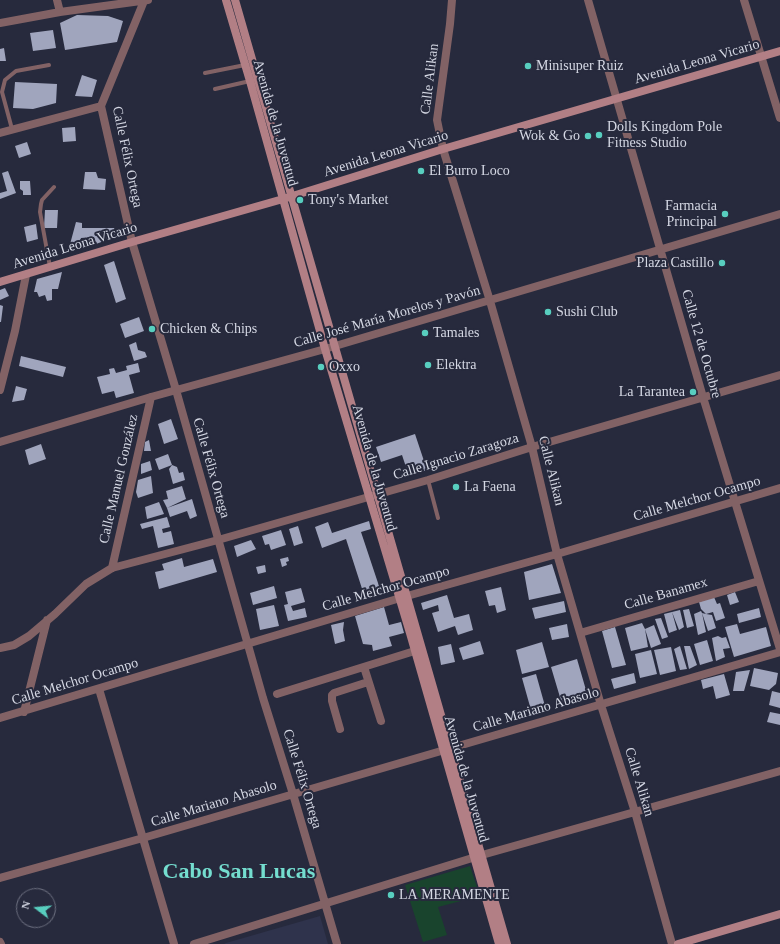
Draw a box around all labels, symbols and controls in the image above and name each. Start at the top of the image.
street label: Avenida Leona Vicario [632,36,762,88]
street label: Calle Alikan [417,43,443,115]
street label: Avenida de la Juventud [249,58,301,188]
place label: Minisuper Ruiz [536,58,623,74]
marker: Minisuper Ruiz [523,61,533,71]
street label: Calle Félix Ortega [108,105,146,209]
place label: Dolls Kingdom Pole Fitness Studio [607,119,722,152]
street label: Avenida Leona Vicario [322,127,450,181]
place label: Wok & Go [519,128,580,144]
marker: Dolls Kingdom Pole Fitness Studio [594,130,604,140]
marker: Wok & Go [583,131,593,141]
place label: El Burro Loco [429,163,510,179]
marker: El Burro Loco [416,166,426,176]
place label: Tony's Market [308,192,388,208]
marker: Tony's Market [295,195,305,205]
place label: Farmacia Principal [665,198,717,230]
marker: Farmacia Principal [720,209,730,219]
street label: Avenida Leona Vicario [11,219,139,273]
place label: Plaza Castillo [637,255,714,271]
marker: Plaza Castillo [717,258,727,268]
street label: Calle José María Morelos y Pavón [292,282,482,352]
street label: Calle 12 de Octubre [677,288,725,400]
place label: Sushi Club [556,304,618,320]
marker: Sushi Club [543,307,553,317]
place label: Chicken & Chips [160,321,257,337]
marker: Chicken & Chips [147,324,157,334]
place label: Tamales [433,325,479,341]
marker: Tamales [420,328,430,338]
place label: Elektra [436,357,476,373]
place label: Oxxo [329,359,360,375]
marker: Elektra [423,360,433,370]
marker: Oxxo [316,362,326,372]
place label: La Tarantea [619,384,685,400]
marker: La Tarantea [688,387,698,397]
street label: Avenida de la Juventud [348,403,400,533]
street label: Calle Manuel González [96,413,142,545]
street label: Calle Félix Ortega [189,416,233,520]
street label: Calle Ignacio Zaragoza [391,430,521,484]
street label: Calle Alikan [534,434,568,508]
street label: Calle Melchor Ocampo [632,473,762,525]
place label: La Faena [464,479,516,495]
marker: La Faena [451,482,461,492]
street label: Calle Melchor Ocampo [321,563,451,615]
street label: Calle Banamex [622,574,710,614]
street label: Calle Melchor Ocampo [10,655,140,709]
street label: Calle Mariano Abasolo [471,684,601,736]
street label: Avenida de la Juventud [440,714,492,844]
street label: Calle Félix Ortega [279,727,325,831]
street label: Calle Alikan [621,746,657,818]
street label: Calle Mariano Abasolo [149,777,279,831]
district label: Cabo San Lucas [163,859,315,885]
place label: LA MERAMENTE [399,887,510,903]
north arrow [16,888,56,928]
marker: LA MERAMENTE [386,890,396,900]
text: N [19,899,32,910]

